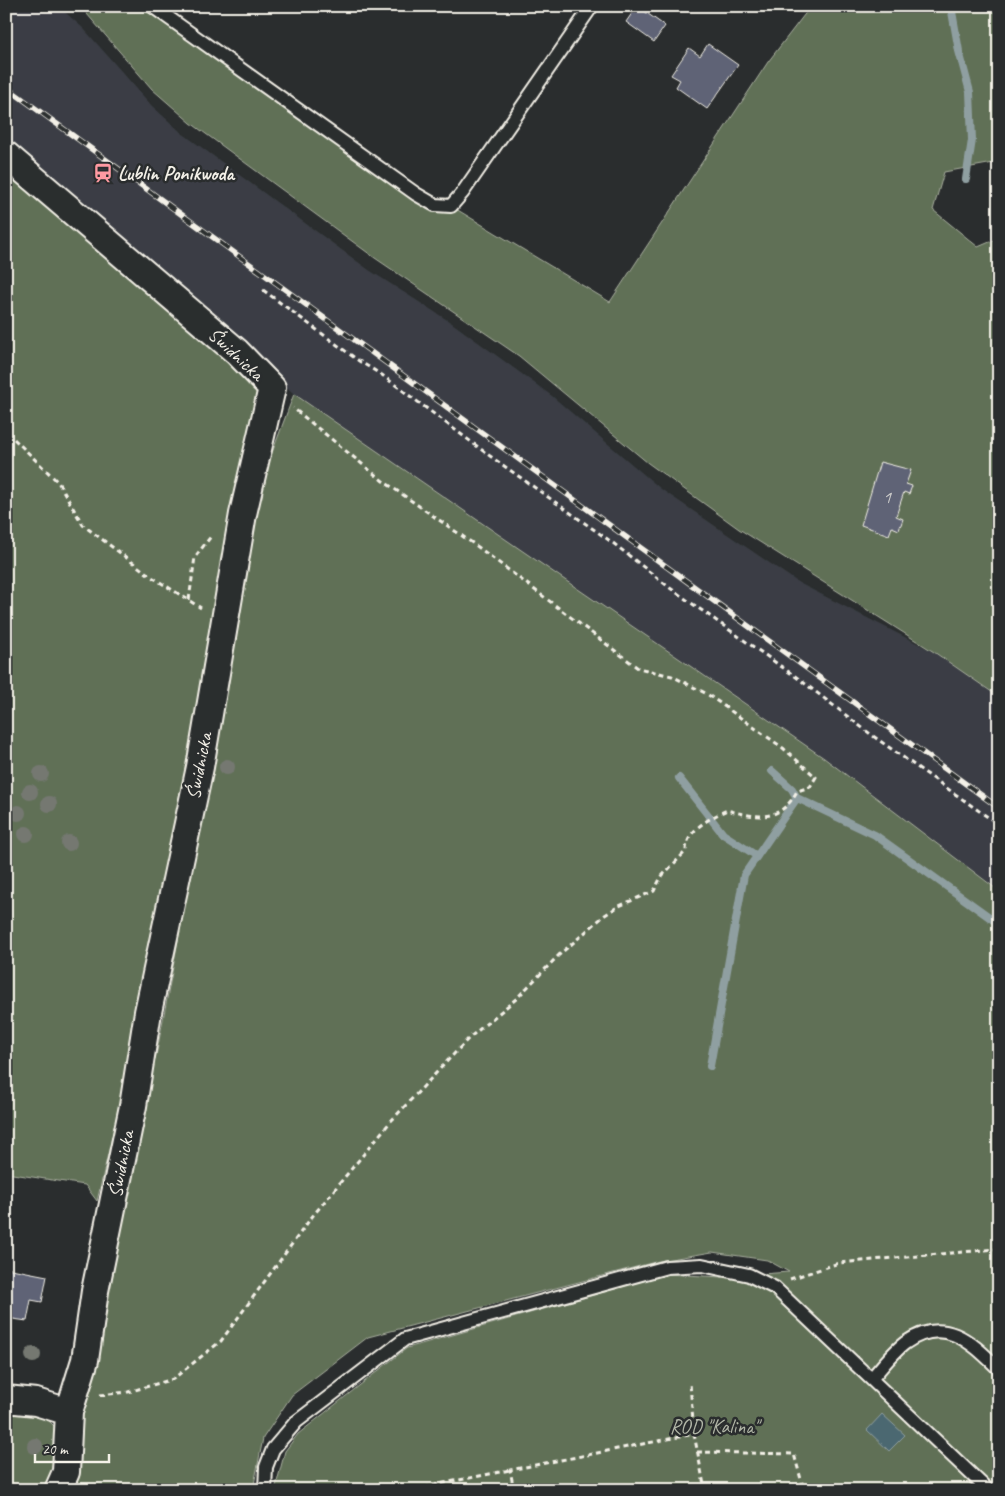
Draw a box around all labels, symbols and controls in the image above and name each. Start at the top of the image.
place label: Lublin Ponikwoda [118,161,235,186]
station icon: Lublin Ponikwoda [92,162,114,184]
street label: Świdnicka [203,322,270,387]
house number: 1 [883,486,892,508]
street label: Świdnicka [180,729,218,801]
street label: Świdnicka [102,1127,140,1199]
park label: ROD "Kalina" [670,1414,763,1439]
scale bar [35,1431,109,1463]
text: 20 m [42,1440,69,1459]

